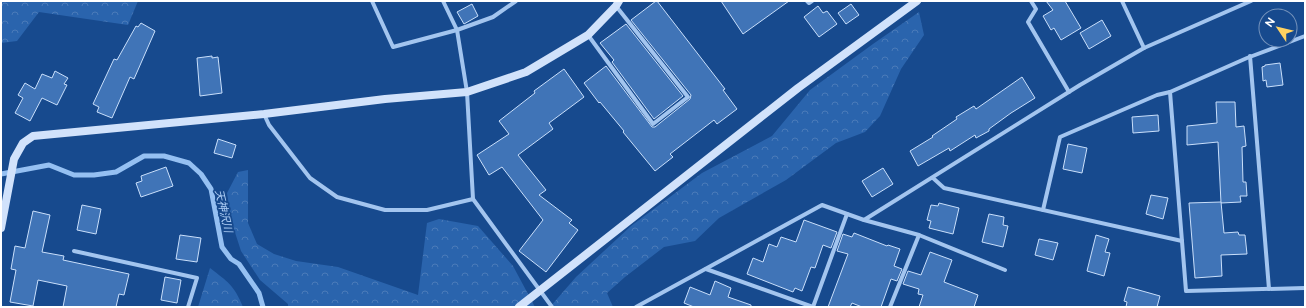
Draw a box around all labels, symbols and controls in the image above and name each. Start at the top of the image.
north arrow [1258,8,1298,48]
text: N [1262,15,1278,30]
water label: 天神沢川 [212,188,235,235]

